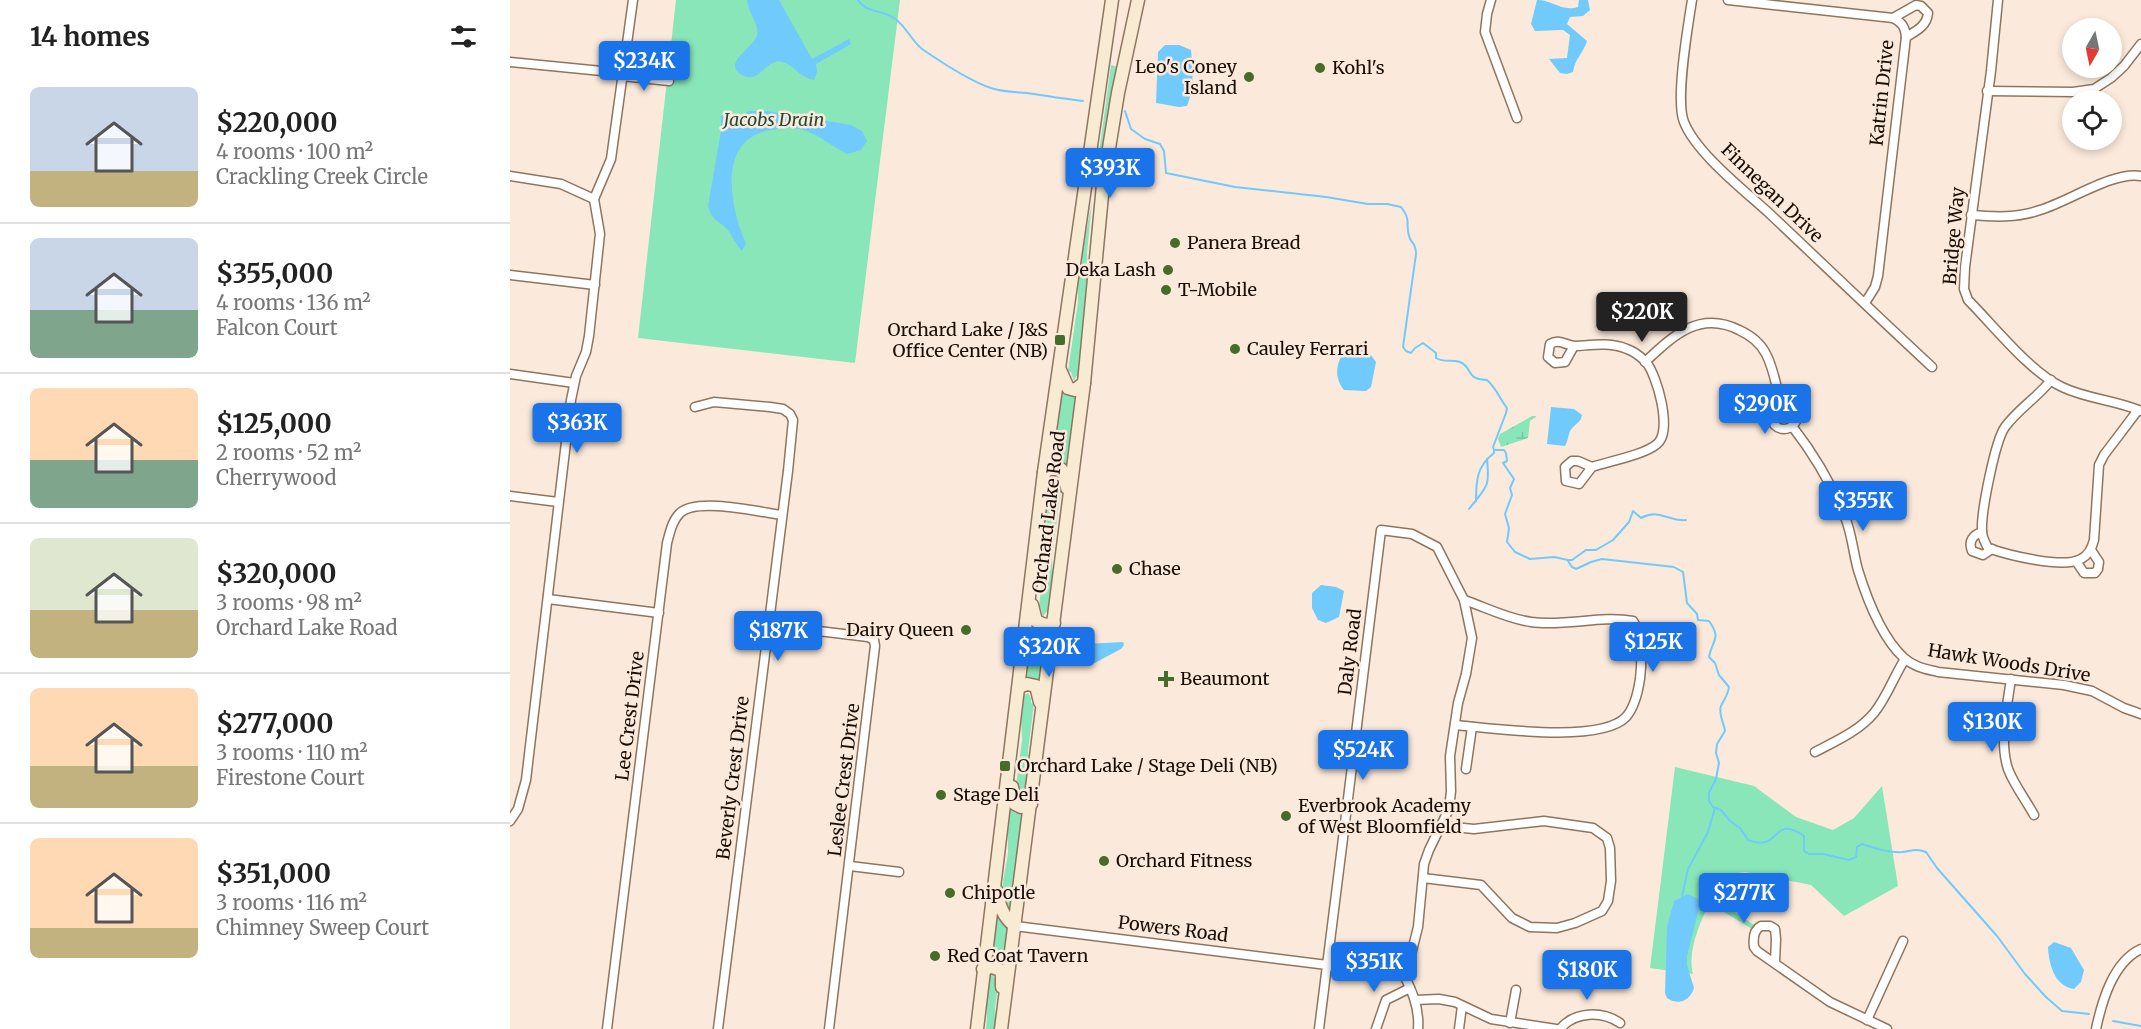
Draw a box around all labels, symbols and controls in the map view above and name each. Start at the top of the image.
north arrow [2062,18,2122,78]
map controls [2062,18,2122,150]
text: 14 homes [30,20,150,53]
icon: filters [447,20,480,53]
street label: Katrin Drive [1865,39,1899,147]
pin: $234K [602,41,686,92]
text: $234K [613,48,675,73]
place label: Leo's Coney Island [1135,55,1238,99]
place label: Kohl's [1332,56,1385,79]
marker: Kohl's [1313,61,1327,75]
marker: Leo's Coney Island [1242,70,1256,84]
button: locate [2062,90,2122,150]
text: $220,000 [216,106,337,139]
park label: Jacobs Drain [721,108,825,131]
icon: home [78,111,150,183]
street label: Finnegan Drive [1716,138,1828,247]
text: 4 rooms · 100 m² [216,139,373,164]
pin: $393K [1068,148,1152,199]
text: $393K [1080,155,1140,180]
text: Crackling Creek Circle [216,164,428,189]
street label: Bridge Way [1938,186,1969,286]
place label: Panera Bread [1187,231,1301,254]
marker: Panera Bread [1168,236,1182,250]
text: $355,000 [216,257,333,290]
place label: Deka Lash [1066,258,1156,281]
icon: home [78,262,150,334]
marker: Deka Lash [1161,263,1175,277]
place label: T-Mobile [1178,278,1257,301]
marker: T-Mobile [1159,283,1173,297]
text: 4 rooms · 136 m² [216,290,371,315]
pin: $220K [1600,292,1684,343]
text: $220K [1610,299,1674,324]
text: Falcon Court [216,315,338,340]
place label: Orchard Lake / J&S Office Center (NB) [887,318,1048,362]
marker: Orchard Lake / J&S Office Center (NB) [1053,333,1067,347]
place label: Cauley Ferrari [1247,337,1369,360]
marker: Cauley Ferrari [1228,342,1242,356]
pin: $290K [1723,384,1807,435]
text: $290K [1733,391,1797,416]
pin: $363K [535,403,619,454]
text: $125,000 [216,407,332,440]
text: $363K [547,410,607,435]
icon: home [78,412,150,484]
street label: Orchard Lake Road [1027,429,1070,594]
text: 2 rooms · 52 m² [216,440,361,465]
text: Cherrywood [216,465,337,490]
pin: $355K [1821,481,1905,532]
text: $355K [1833,488,1893,513]
text: $320,000 [216,557,336,590]
place label: Chase [1129,557,1181,580]
icon: home [78,562,150,634]
marker: Chase [1110,562,1124,576]
text: 3 rooms · 98 m² [216,590,362,615]
street label: Daly Road [1333,607,1366,697]
pin: $187K [736,611,820,662]
text: Orchard Lake Road [216,615,398,640]
text: $187K [748,618,808,643]
place label: Dairy Queen [846,618,954,641]
pin: $125K [1611,622,1695,673]
marker: Dairy Queen [959,623,973,637]
pin: $320K [1007,627,1091,678]
text: $125K [1623,629,1683,654]
text: $320K [1018,634,1080,659]
street label: Hawk Woods Drive [1926,638,2092,687]
street label: Lee Crest Drive [610,650,649,782]
place label: Beaumont [1180,667,1270,690]
marker: Beaumont [1157,670,1175,688]
street label: Beverly Crest Drive [711,695,754,861]
street label: Leslee Crest Drive [823,702,864,858]
pin: $130K [1950,702,2034,753]
text: $277,000 [216,707,334,740]
text: $130K [1962,709,2022,734]
icon: home [78,712,150,784]
pin: $524K [1321,730,1405,781]
text: $524K [1332,737,1394,762]
text: 3 rooms · 110 m² [216,740,368,765]
place label: Orchard Lake / Stage Deli (NB) [1017,754,1278,777]
marker: Orchard Lake / Stage Deli (NB) [998,759,1012,773]
text: Firestone Court [216,765,365,790]
place label: Stage Deli [953,783,1040,806]
marker: Stage Deli [934,788,948,802]
place label: Everbrook Academy of West Bloomfield [1298,794,1472,838]
marker: Everbrook Academy of West Bloomfield [1279,809,1293,823]
place label: Orchard Fitness [1116,849,1253,872]
marker: Orchard Fitness [1097,854,1111,868]
text: $351,000 [216,857,331,890]
icon: home [78,862,150,934]
pin: $277K [1702,873,1786,924]
text: $277K [1713,880,1775,905]
place label: Chipotle [962,881,1035,904]
marker: Chipotle [943,886,957,900]
text: 3 rooms · 116 m² [216,890,367,915]
street label: Powers Road [1117,910,1230,947]
text: Chimney Sweep Court [216,915,429,940]
pin: $351K [1332,942,1416,993]
place label: Red Coat Tavern [947,944,1088,967]
marker: Red Coat Tavern [928,949,942,963]
text: $351K [1345,949,1403,974]
pin: $180K [1545,950,1629,1001]
text: $180K [1556,957,1618,982]

